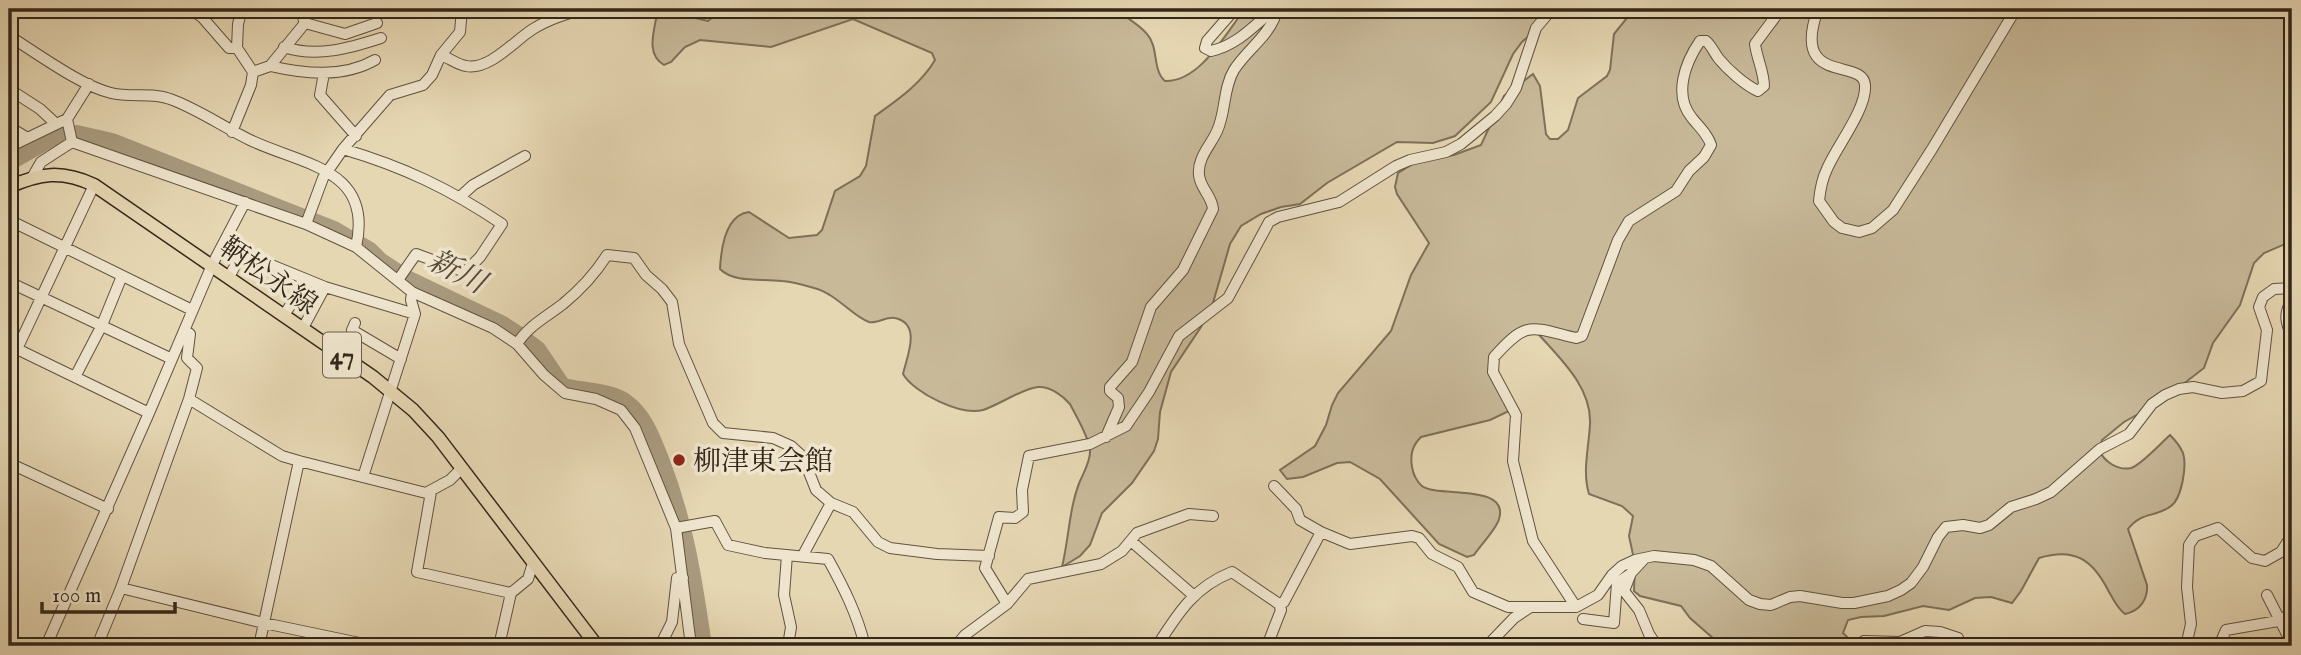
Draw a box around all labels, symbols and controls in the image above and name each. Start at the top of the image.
street label: 鞆松永線 [212,231,323,324]
water label: 新川 [421,242,494,305]
road number: 47 [323,332,361,378]
place label: 柳津東会館 [693,445,833,480]
marker: 柳津東会館 [671,452,687,468]
scale bar [42,571,175,615]
text: 100 m [52,583,101,610]

